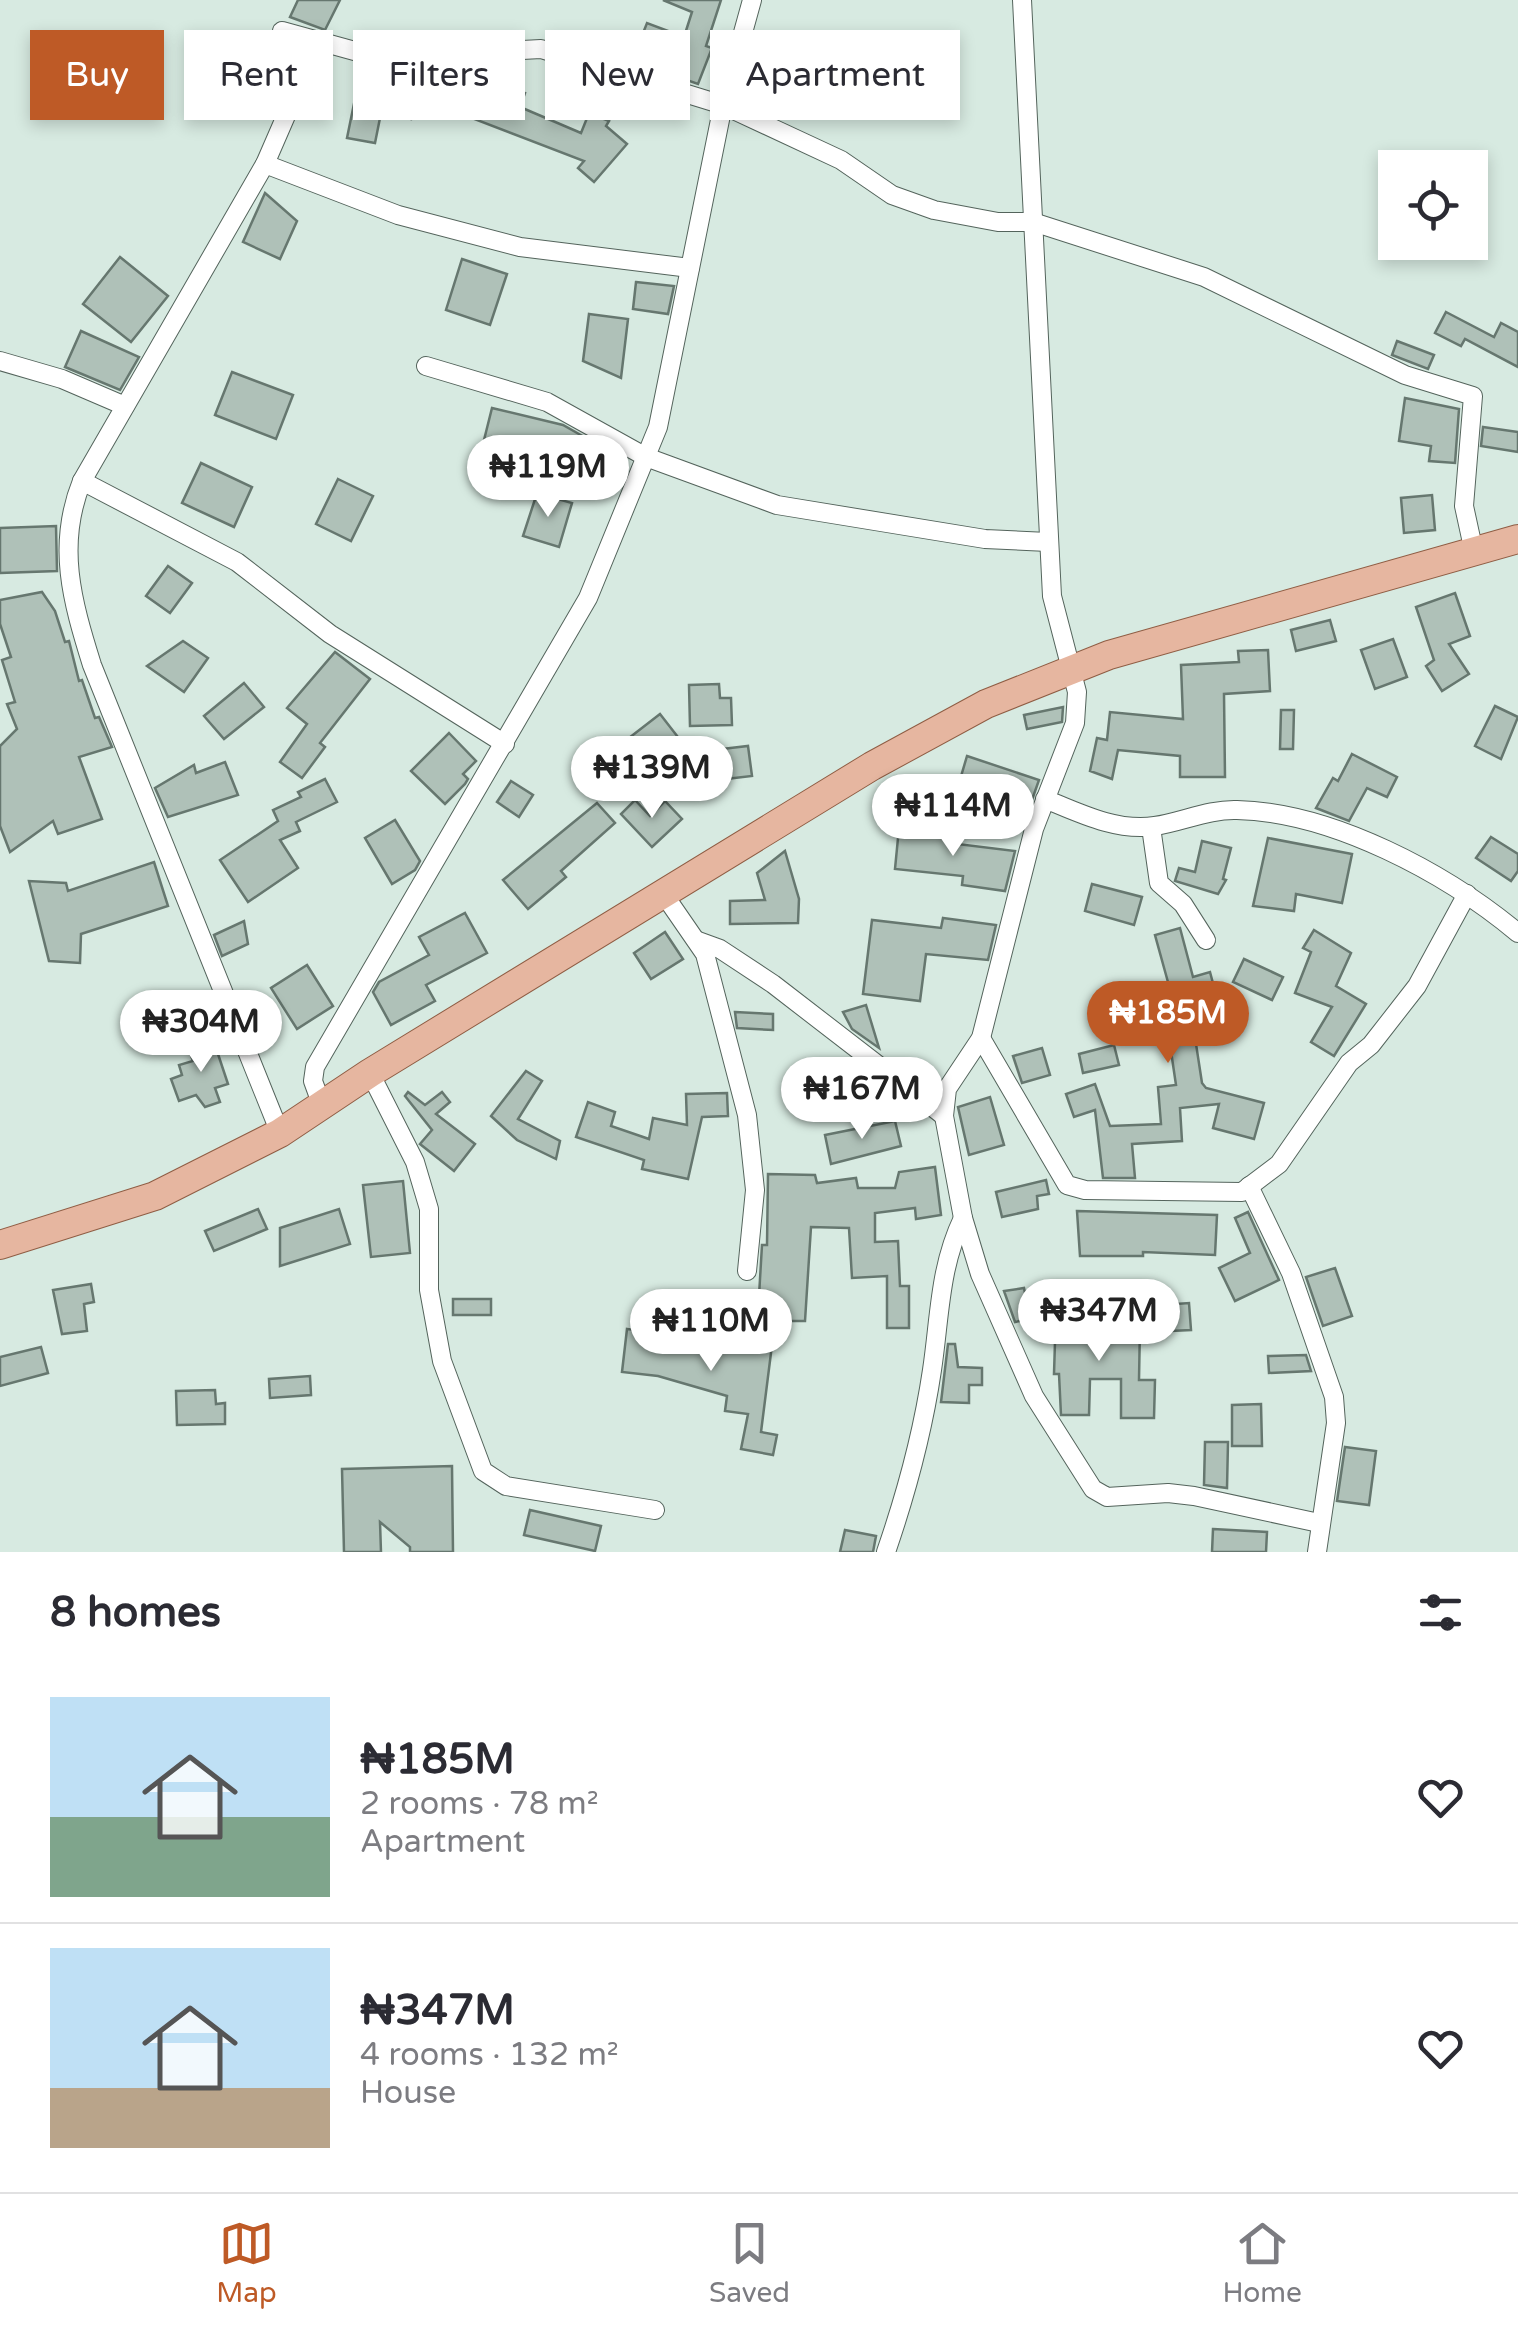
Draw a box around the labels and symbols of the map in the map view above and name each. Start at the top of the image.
pin: ₦119M [478,435,618,520]
pin: ₦139M [582,736,722,821]
pin: ₦114M [883,774,1023,859]
pin: ₦185M [1098,981,1238,1066]
pin: ₦304M [131,990,271,1075]
pin: ₦167M [792,1057,932,1142]
pin: ₦347M [1029,1279,1169,1364]
pin: ₦110M [641,1289,781,1374]

